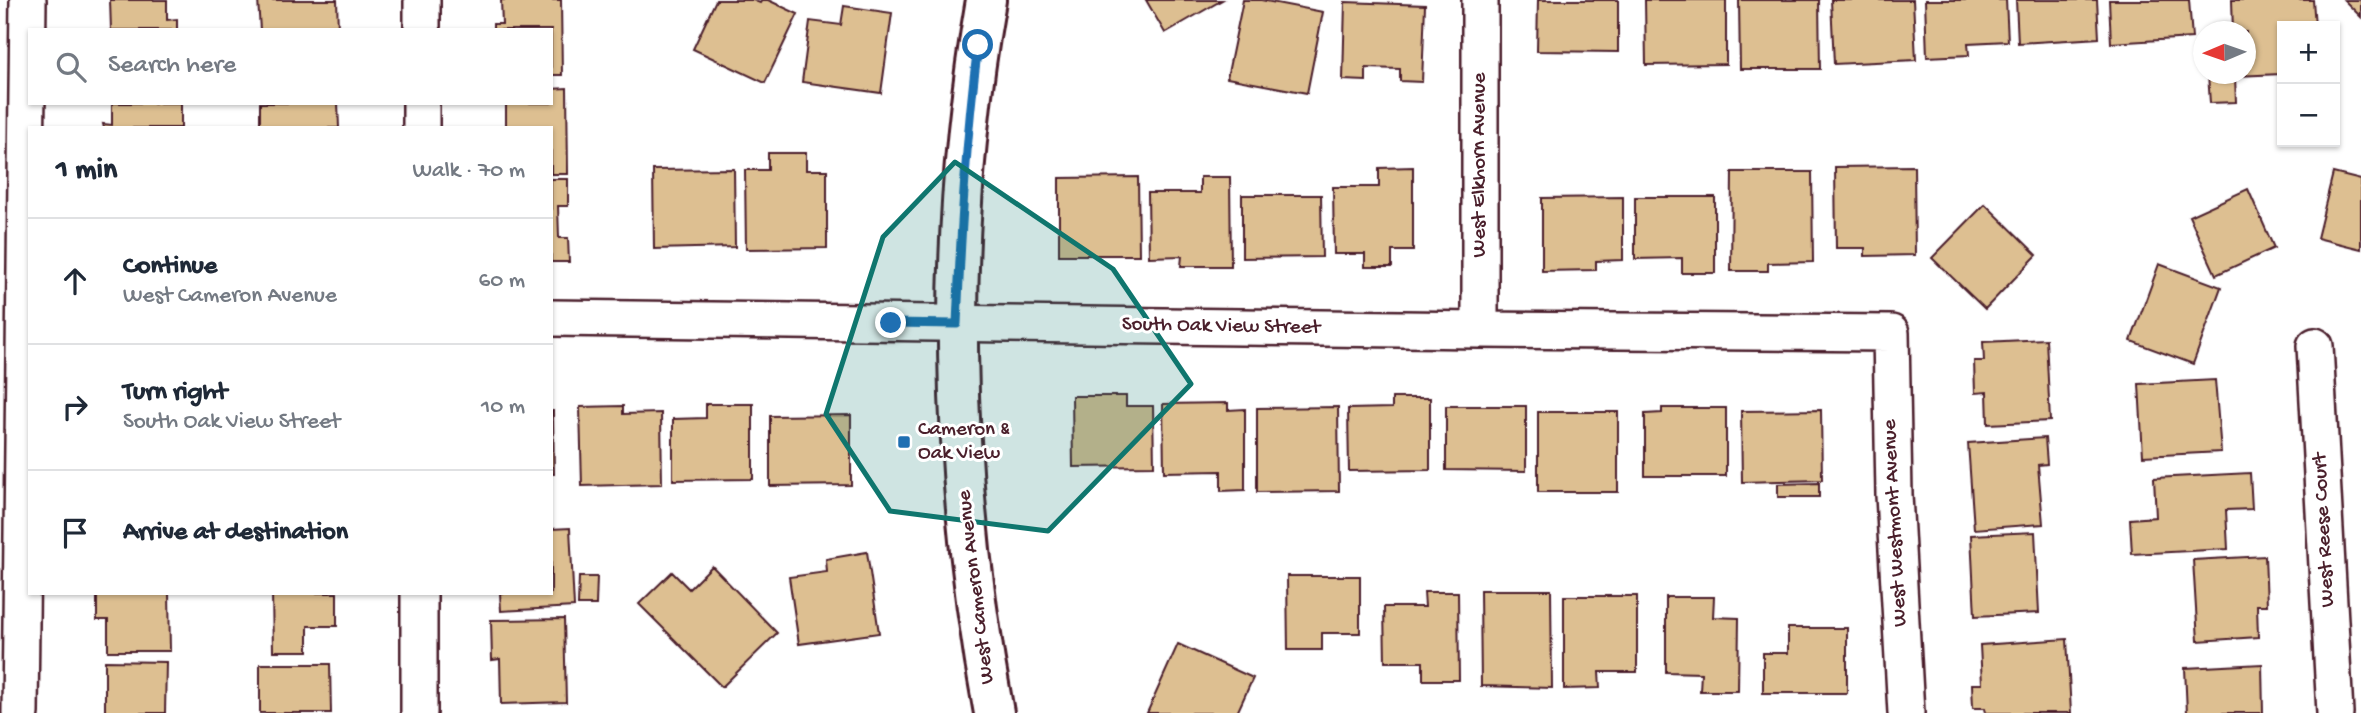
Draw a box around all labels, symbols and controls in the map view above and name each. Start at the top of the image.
north arrow [2193,21,2256,84]
map controls [2277,21,2340,147]
button: + [2277,21,2340,84]
search box [28,28,553,105]
route start [962,29,993,60]
icon: search [52,48,90,86]
text: Search here [108,51,236,82]
street label: West Elkhorn Avenue [1468,71,1493,257]
button: − [2277,84,2340,147]
text: 1 min [56,154,117,189]
text: Walk · 70 m [412,158,525,185]
text: Continue [123,252,217,283]
icon: ahead [56,262,94,300]
text: 60 m [479,268,525,295]
text: West Cameron Avenue [123,283,337,310]
route end [875,307,906,338]
street label: South Oak View Street [1122,313,1323,341]
text: Turn right [123,378,227,409]
icon: right [56,388,94,426]
text: 10 m [481,394,525,421]
text: South Oak View Street [123,409,340,436]
place label: Cameron & Oak View [918,418,1010,467]
street label: West Westmont Avenue [1878,418,1914,627]
marker: Cameron & Oak View [896,434,912,450]
street label: West Reese Court [2308,450,2342,608]
street label: West Cameron Avenue [953,487,1001,685]
icon: arrive [56,514,94,552]
text: Arrive at destination [123,518,348,549]

